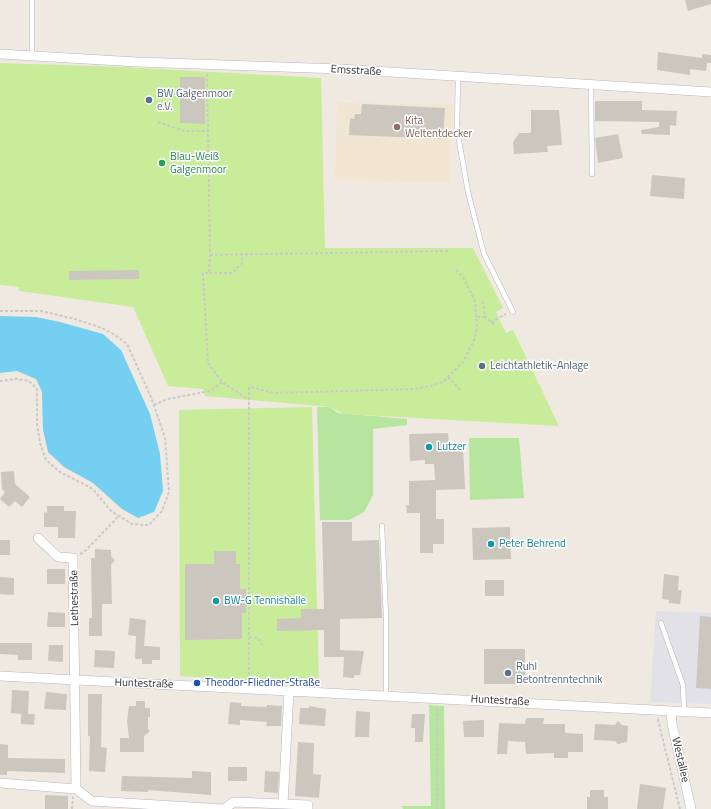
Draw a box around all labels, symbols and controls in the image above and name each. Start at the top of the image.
street label: Emsstraße [330,63,382,79]
place label: BW Galgenmoor e.V. [157,87,232,113]
marker: BW Galgenmoor e.V. [144,95,154,105]
place label: Kita Weltentdecker [405,114,472,140]
marker: Kita Weltentdecker [392,122,402,132]
place label: Blau-Weiß Galgenmoor [170,150,227,176]
marker: Blau-Weiß Galgenmoor [157,158,167,168]
place label: Leichtathletik-Anlage [490,359,589,373]
marker: Leichtathletik-Anlage [477,361,487,371]
place label: Lutzer [437,440,466,454]
marker: Lutzer [424,442,434,452]
place label: Peter Behrend [499,537,566,551]
marker: Peter Behrend [486,539,496,549]
street label: Lethestraße [68,570,82,626]
place label: BW-G Tennishalle [224,594,306,608]
marker: BW-G Tennishalle [211,596,221,606]
place label: Ruhl Betontrenntechnik [516,660,602,686]
marker: Ruhl Betontrenntechnik [503,668,513,678]
street label: Huntestraße [114,676,174,692]
place label: Theodor-Fliedner-Straße [205,676,320,690]
marker: Theodor-Fliedner-Straße [192,678,202,688]
street label: Huntestraße [470,693,530,709]
street label: Westallee [668,736,692,784]

